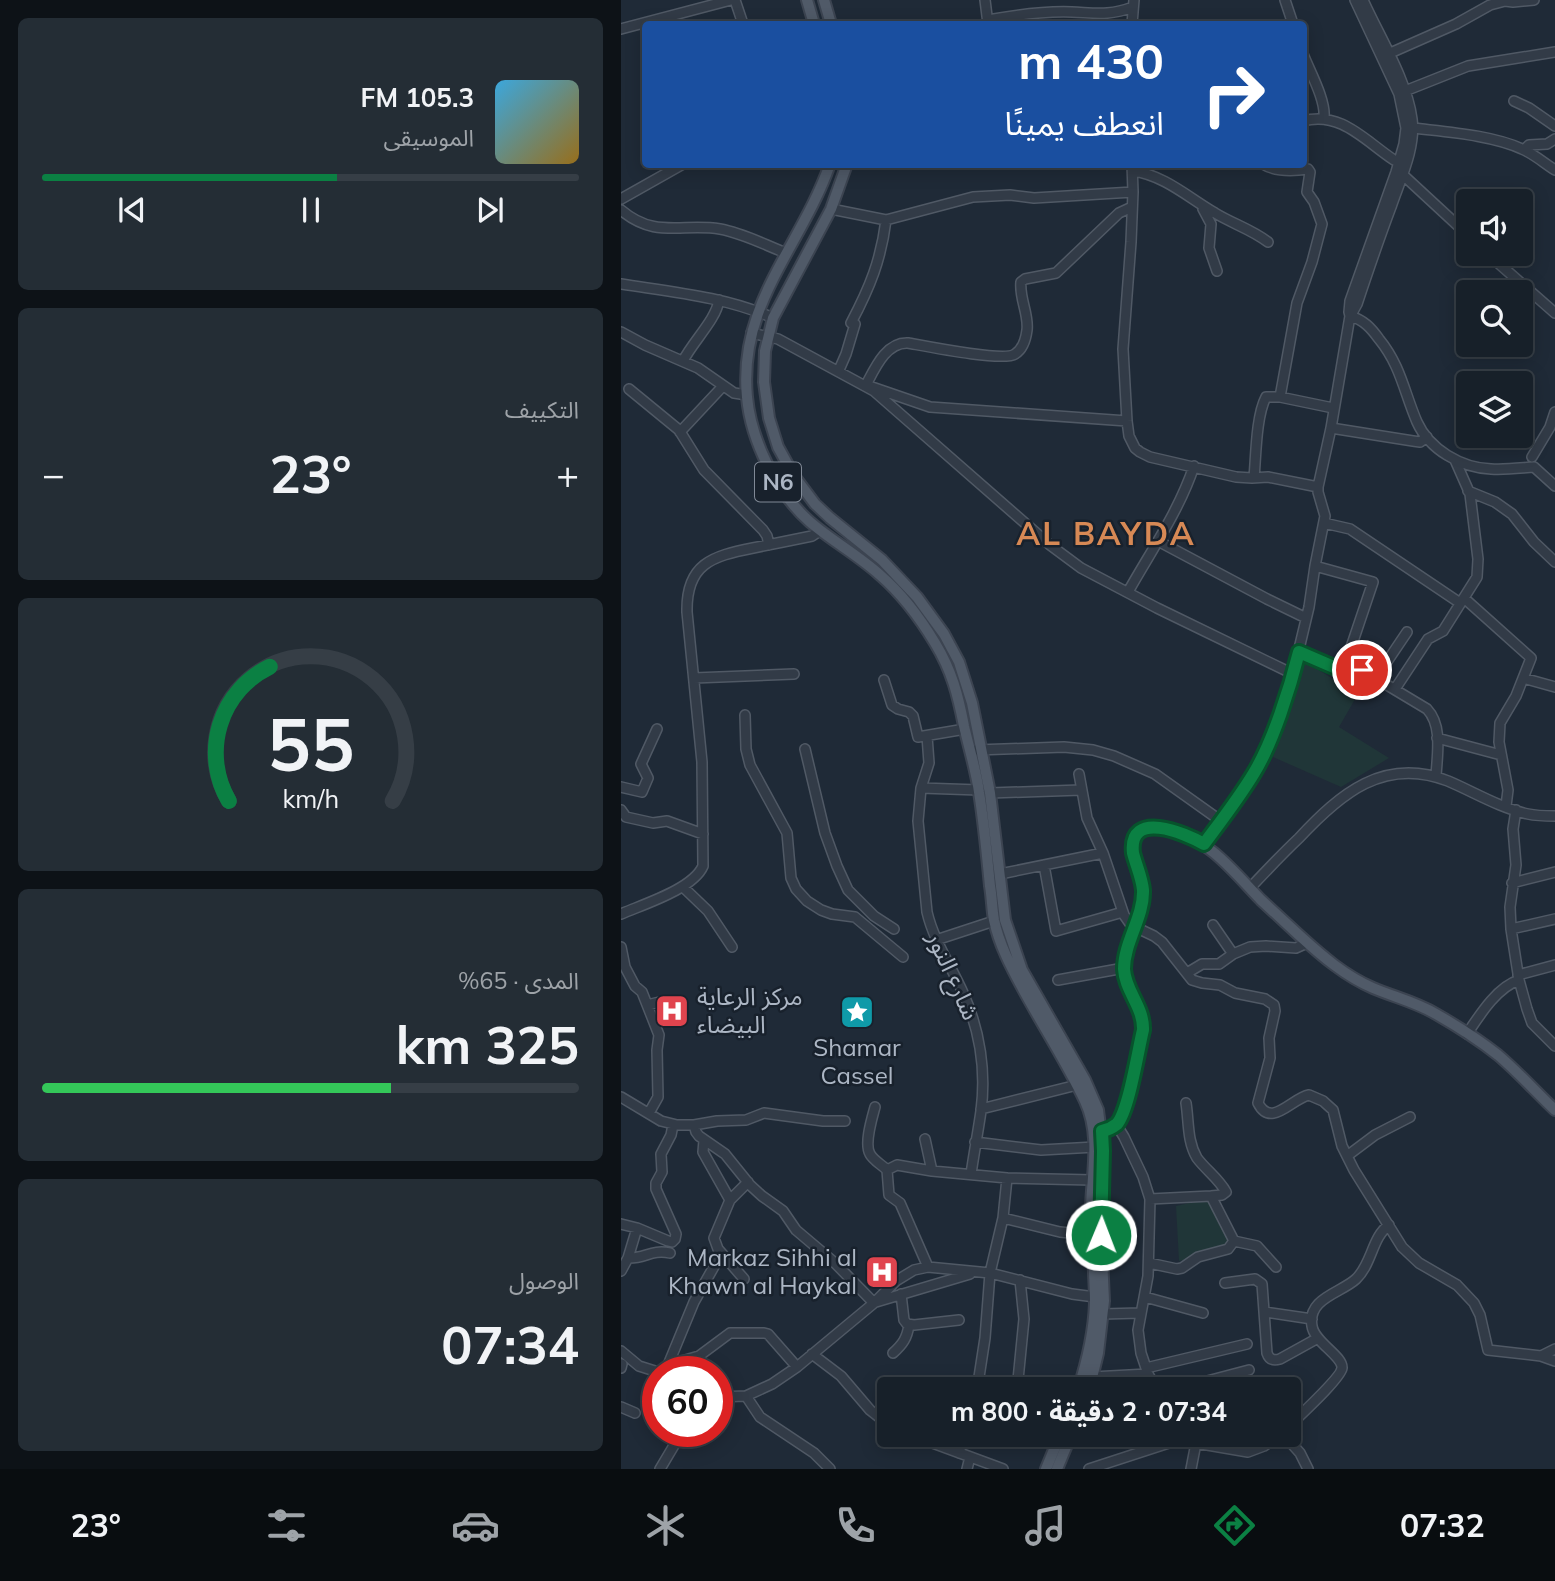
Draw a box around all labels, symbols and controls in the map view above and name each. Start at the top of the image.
text: 430 m [1018,30,1164,91]
icon: right [1188,49,1279,140]
text: 105.3 FM [361,81,474,114]
text: انعطف يمينًا [1005,103,1164,143]
text: الموسيقى [383,123,474,152]
map controls [1456,189,1533,448]
button: sound [1456,189,1533,266]
icon: previous [113,191,151,229]
icon: pause [292,191,330,229]
icon: next [471,191,509,229]
button: search [1456,280,1533,357]
button: layers [1456,371,1533,448]
text: التكييف [505,395,579,424]
text: 23° [269,441,352,506]
text: − [42,450,65,498]
text: + [556,450,579,498]
road number: N6 [755,462,801,502]
district label: AL BAYDA [1016,513,1196,553]
pin [1332,640,1392,700]
icon: arrive [1343,651,1381,689]
text: 55 [267,698,354,789]
text: km/h [282,782,339,813]
street label: شارع النور [918,926,987,1026]
text: المدى · 65% [458,966,579,995]
place label: مركز الرعاية البيضاء [697,981,803,1039]
hospital icon: مركز الرعاية البيضاء [653,992,691,1030]
place icon: Shamar Cassel [838,993,876,1031]
text: 325 km [396,1012,579,1077]
place label: Shamar Cassel [813,1032,901,1090]
position arrow [1064,1198,1138,1272]
place label: Markaz Sihhi al Khawn al Haykal [668,1242,857,1300]
hospital icon: Markaz Sihhi al Khawn al Haykal [863,1253,901,1291]
text: الوصول [509,1266,579,1295]
text: 07:34 [441,1312,579,1377]
speed limit sign: 60 [642,1356,733,1447]
text: 07:34 · 2 دقيقة · 800 m [951,1395,1227,1428]
icon: filters [262,1501,311,1550]
icon: car [451,1501,500,1550]
icon: climate [641,1501,690,1550]
icon: phone [831,1501,880,1550]
icon: music [1021,1501,1070,1550]
icon: directions [1210,1501,1259,1550]
text: 23° [70,1505,121,1545]
text: 07:32 [1400,1505,1485,1545]

